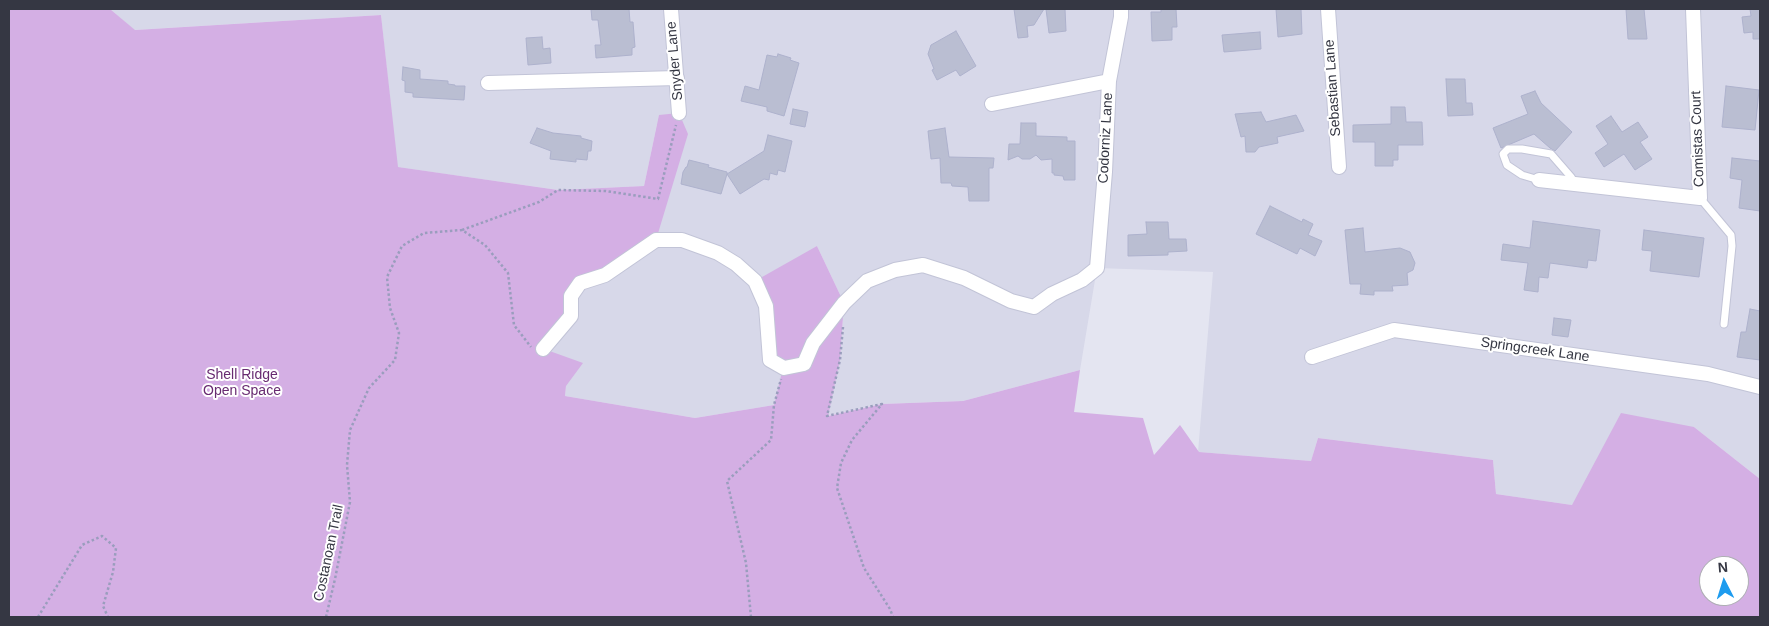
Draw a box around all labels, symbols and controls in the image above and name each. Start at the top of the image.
street label: Snyder Lane [663,21,687,101]
street label: Sebastian Lane [1321,39,1345,137]
street label: Comistas Court [1688,91,1708,187]
street label: Codorniz Lane [1095,92,1117,184]
street label: Springcreek Lane [1479,334,1591,366]
park label: Shell Ridge Open Space [203,367,281,400]
street label: Costanoan Trail [311,503,347,603]
north arrow [1699,556,1749,606]
text: N [1717,559,1729,575]

